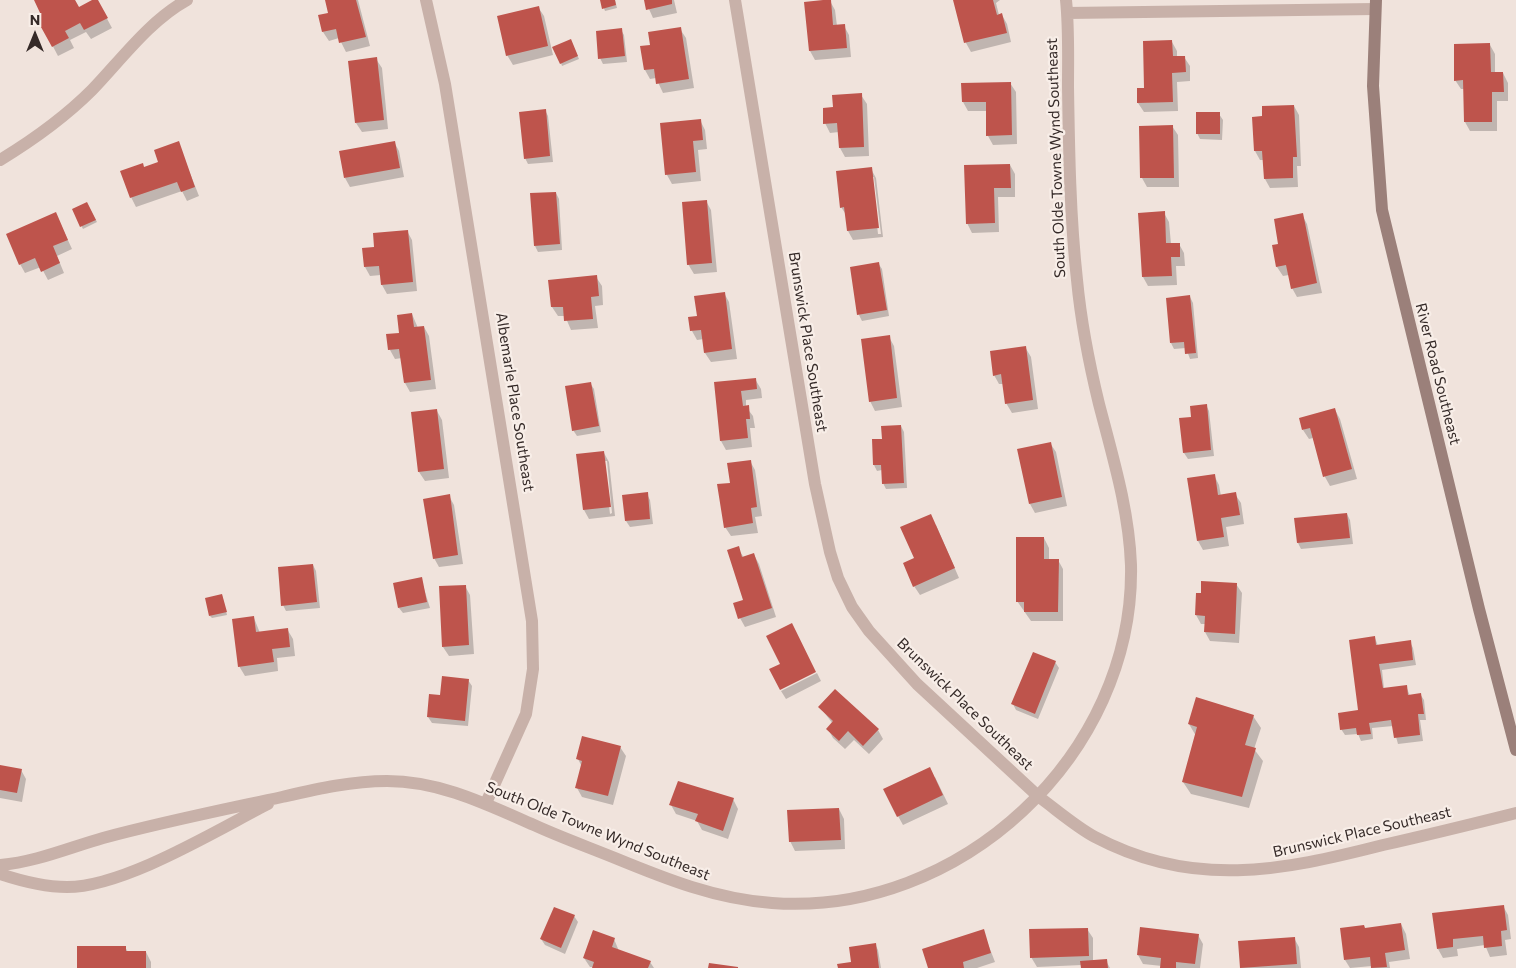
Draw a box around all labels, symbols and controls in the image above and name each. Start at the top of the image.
north arrow [10,10,60,60]
text: N [30,11,40,28]
street label: South Olde Towne Wynd Southeast [1043,38,1069,278]
street label: Brunswick Place Southeast [785,250,831,434]
street label: River Road Southeast [1412,301,1464,447]
street label: Albemarle Place Southeast [492,311,538,493]
street label: Brunswick Place Southeast [893,634,1037,774]
street label: South Olde Towne Wynd Southeast [483,778,713,884]
street label: Brunswick Place Southeast [1271,803,1453,861]

